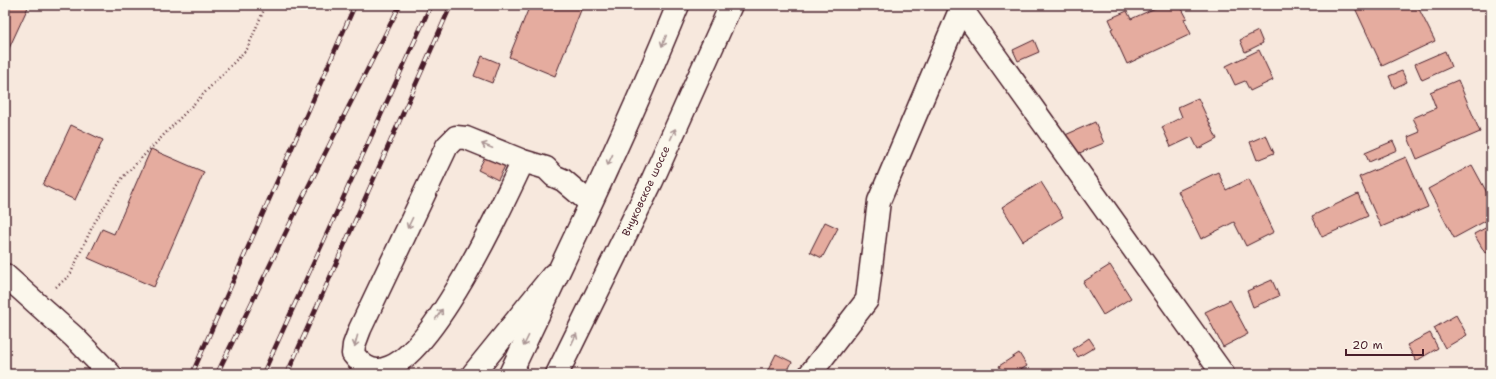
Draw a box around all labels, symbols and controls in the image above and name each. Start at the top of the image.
one-way arrow [659,35,667,47]
one-way arrow [670,128,677,140]
one-way arrow [481,142,493,149]
street label: Внуковское шоссе [618,143,674,239]
one-way arrow [606,153,613,165]
one-way arrow [406,217,413,229]
one-way arrow [435,309,443,320]
scale bar [1346,331,1423,357]
one-way arrow [571,333,578,345]
one-way arrow [352,334,359,347]
one-way arrow [522,335,529,347]
text: 20 m [1352,337,1383,353]

